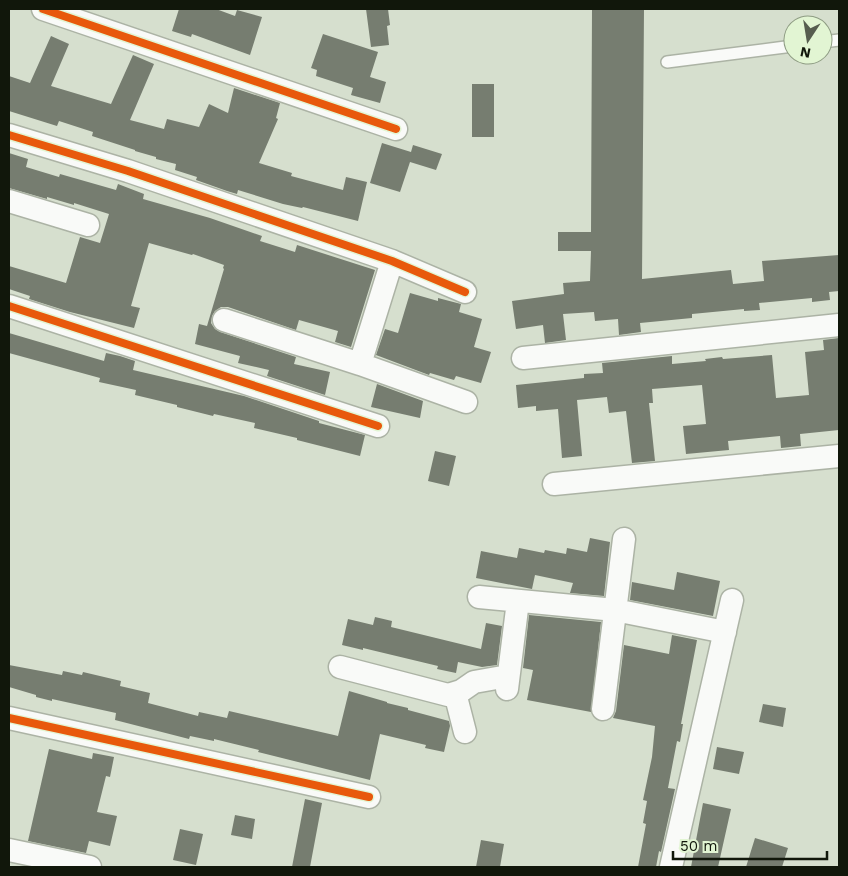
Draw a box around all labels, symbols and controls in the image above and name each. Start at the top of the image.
north arrow [783,15,833,65]
text: N [799,44,812,62]
scale bar [673,828,827,860]
text: 50 m [680,837,717,855]

